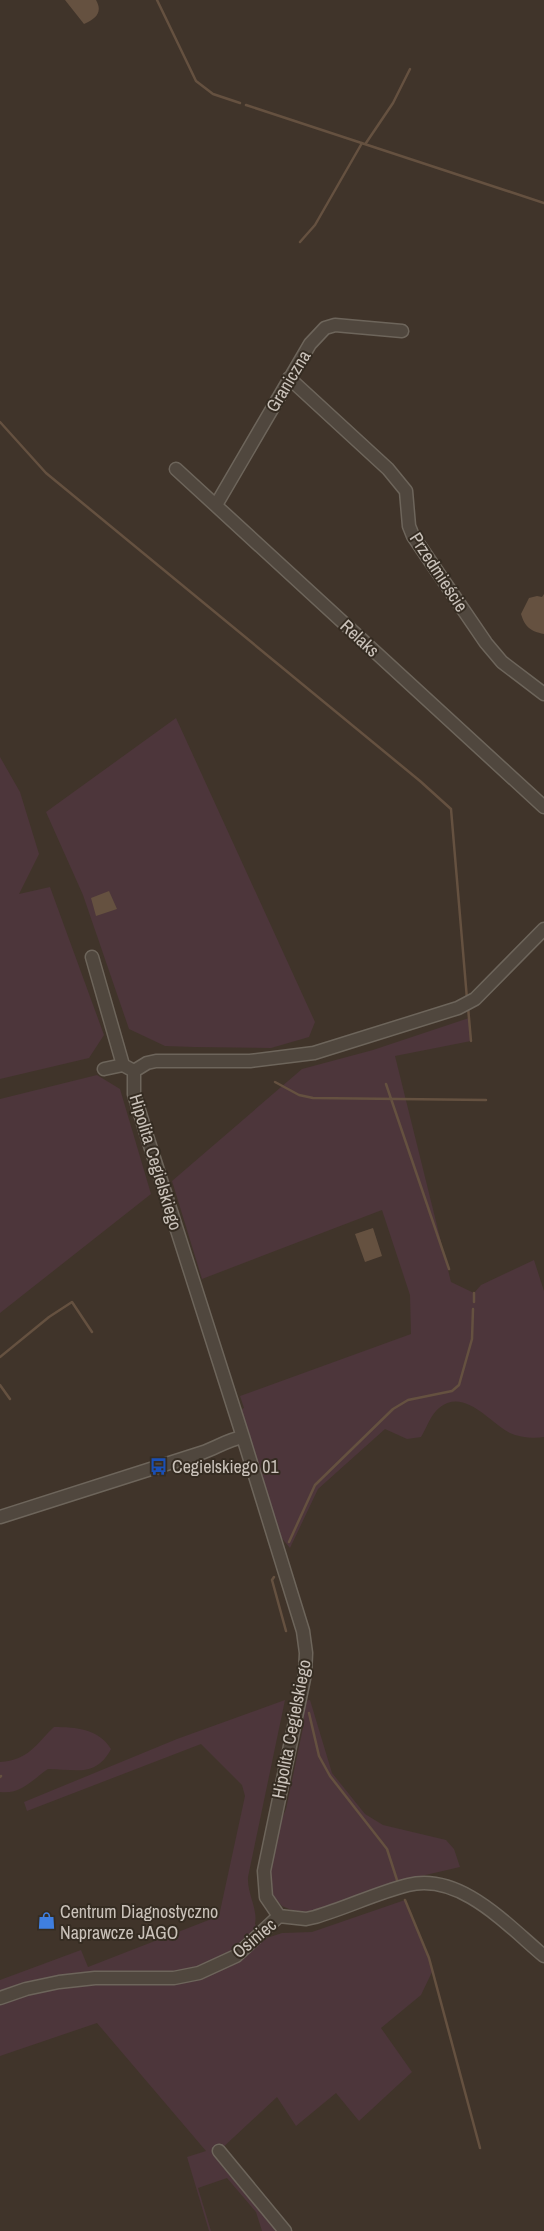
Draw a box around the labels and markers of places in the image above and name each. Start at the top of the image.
place label: Cegielskiego 01 [172,1454,279,1479]
bus stop icon: Cegielskiego 01 [148,1456,168,1476]
place label: Centrum Diagnostyczno Naprawcze JAGO [60,1899,218,1945]
shop icon: Centrum Diagnostyczno Naprawcze JAGO [36,1911,56,1931]

